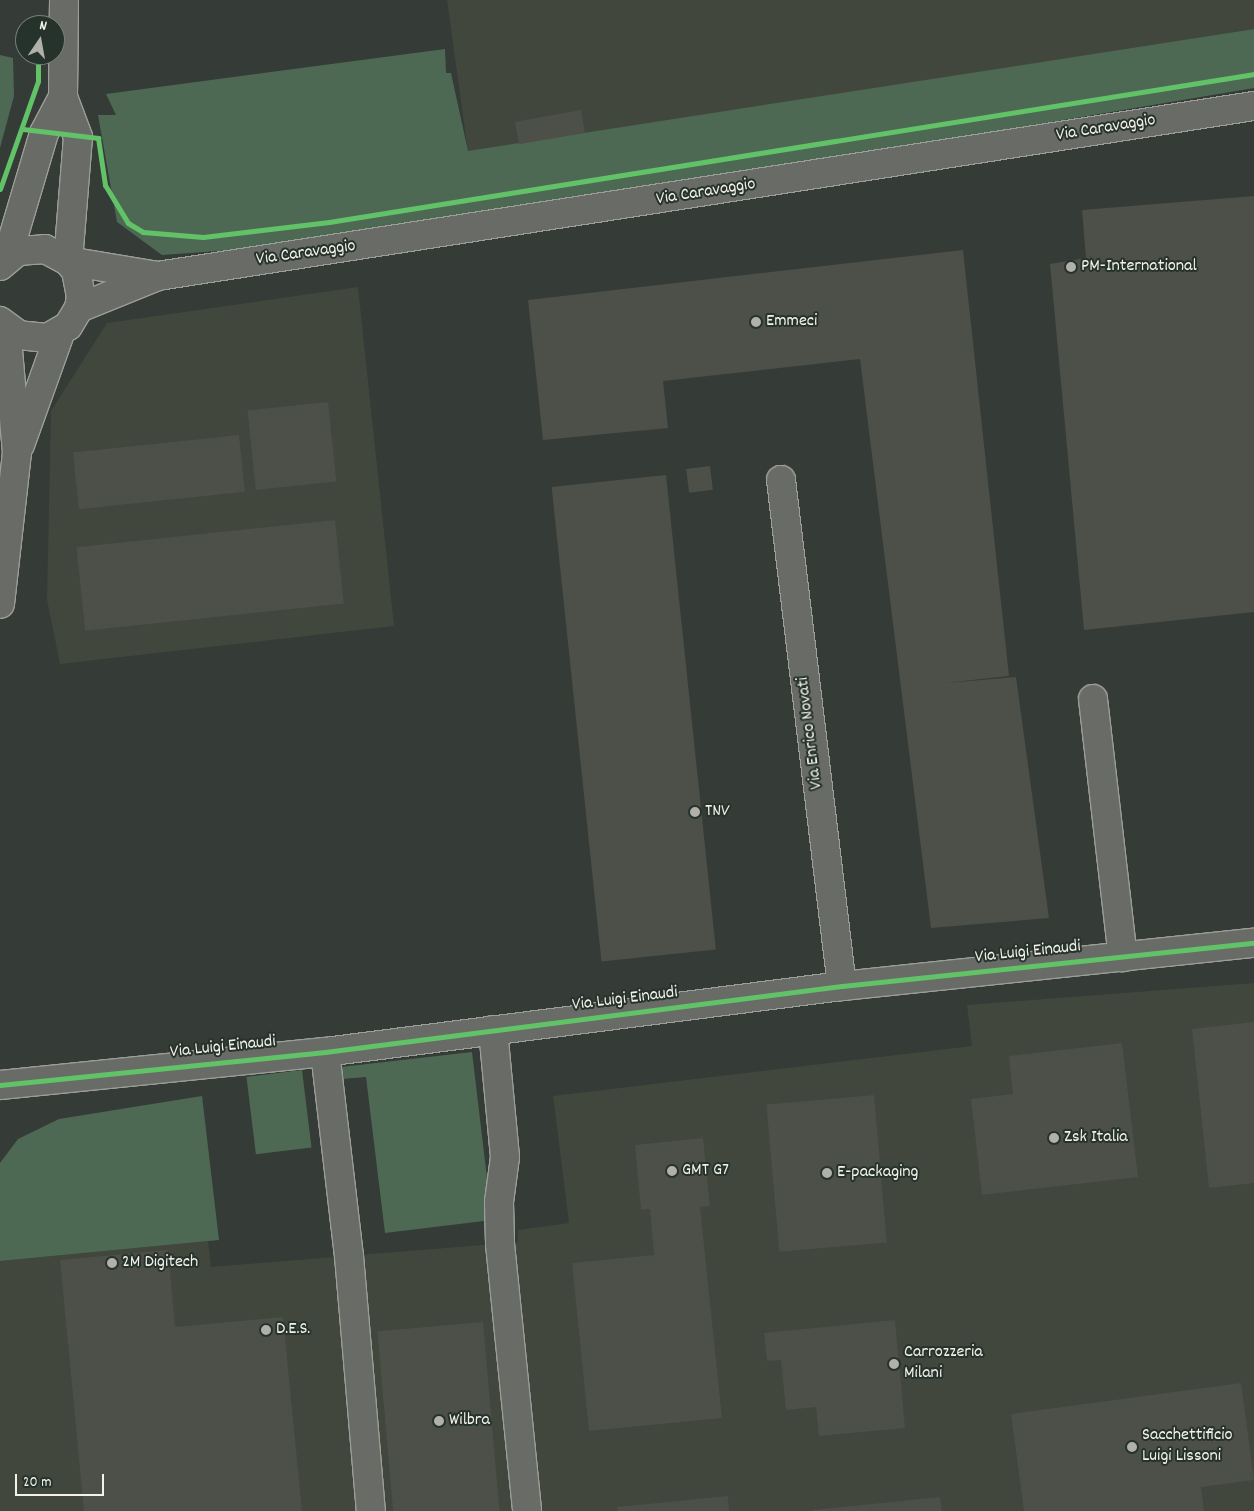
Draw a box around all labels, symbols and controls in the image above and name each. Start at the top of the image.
north arrow [15,15,65,65]
text: N [37,16,48,37]
street label: Via Caravaggio [1055,111,1157,147]
street label: Via Caravaggio [655,175,757,211]
street label: Via Caravaggio [255,236,357,272]
place label: PM-International [1081,256,1197,278]
marker: PM-International [1065,261,1077,273]
place label: Emmeci [766,311,817,333]
marker: Emmeci [750,316,762,328]
street label: Via Enrico Novati [793,676,829,790]
place label: TNV [705,801,730,823]
marker: TNV [689,806,701,818]
street label: Via Luigi Einaudi [974,937,1082,969]
street label: Via Luigi Einaudi [571,983,679,1017]
street label: Via Luigi Einaudi [169,1032,277,1064]
place label: Zsk Italia [1064,1127,1128,1149]
marker: Zsk Italia [1048,1132,1060,1144]
place label: GMT G7 [682,1160,729,1182]
place label: E-packaging [837,1162,919,1184]
marker: GMT G7 [666,1165,678,1177]
marker: E-packaging [821,1167,833,1179]
place label: 2M Digitech [122,1252,198,1274]
marker: 2M Digitech [106,1257,118,1269]
place label: D.E.S. [276,1319,310,1341]
marker: D.E.S. [260,1324,272,1336]
place label: Carrozzeria Milani [904,1343,983,1386]
marker: Carrozzeria Milani [888,1358,900,1370]
place label: Wilbra [449,1410,490,1432]
marker: Wilbra [433,1415,445,1427]
place label: Sacchettificio Luigi Lissoni [1142,1426,1232,1468]
marker: Sacchettificio Luigi Lissoni [1126,1441,1138,1453]
scale bar [18,1464,106,1496]
text: 20 m [23,1472,51,1494]

